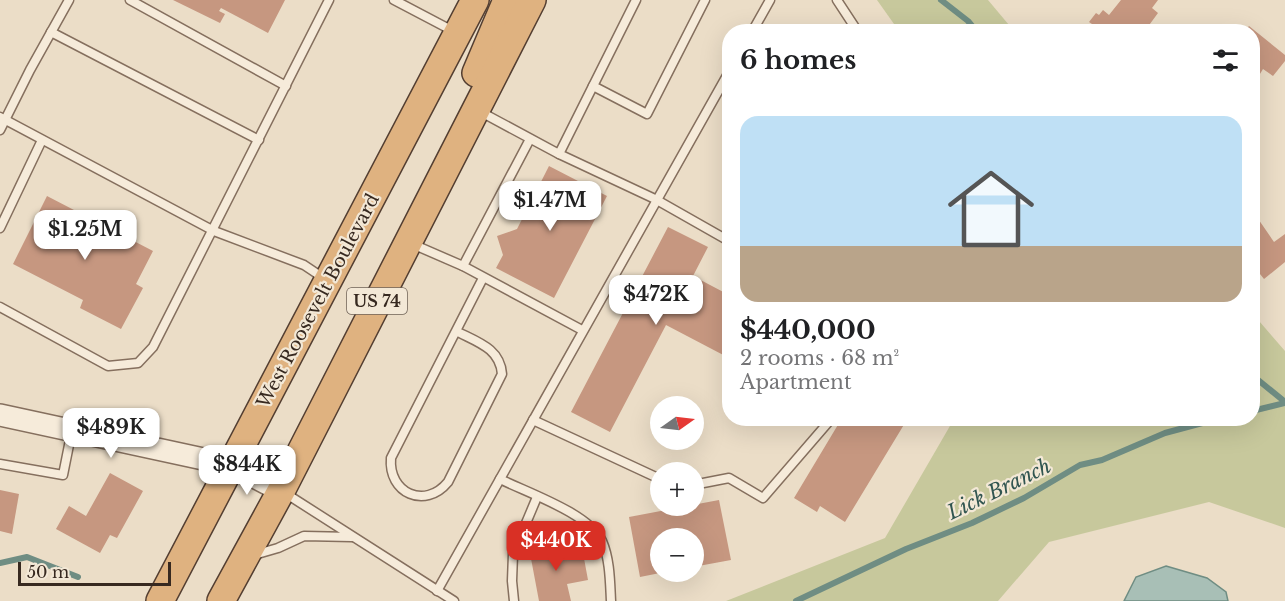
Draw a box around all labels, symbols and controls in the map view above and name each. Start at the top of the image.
text: 6 homes [740,44,856,76]
icon: filters [1209,44,1242,77]
icon: home [937,155,1045,263]
pin: $1.47M [501,181,599,232]
text: $1.47M [513,188,587,212]
street label: West Roosevelt Boulevard [252,190,384,413]
pin: $1.25M [36,210,134,261]
text: $1.25M [48,217,122,241]
pin: $472K [614,275,698,326]
text: $472K [623,282,689,306]
road number: US 74 [347,288,407,314]
text: $440,000 [740,314,876,346]
text: 2 rooms · 68 m² [740,346,899,370]
text: Apartment [740,370,851,394]
north arrow [650,396,704,450]
map controls [650,396,704,582]
pin: $489K [69,408,153,459]
text: $489K [77,415,145,439]
pin: $844K [205,445,289,496]
text: $844K [213,452,281,476]
water label: Lick Branch [942,454,1055,525]
button: + [650,462,704,516]
pin: $440K [514,521,598,572]
text: $440K [521,528,591,552]
button: − [650,528,704,582]
scale bar [18,559,171,586]
text: 50 m [27,562,69,582]

